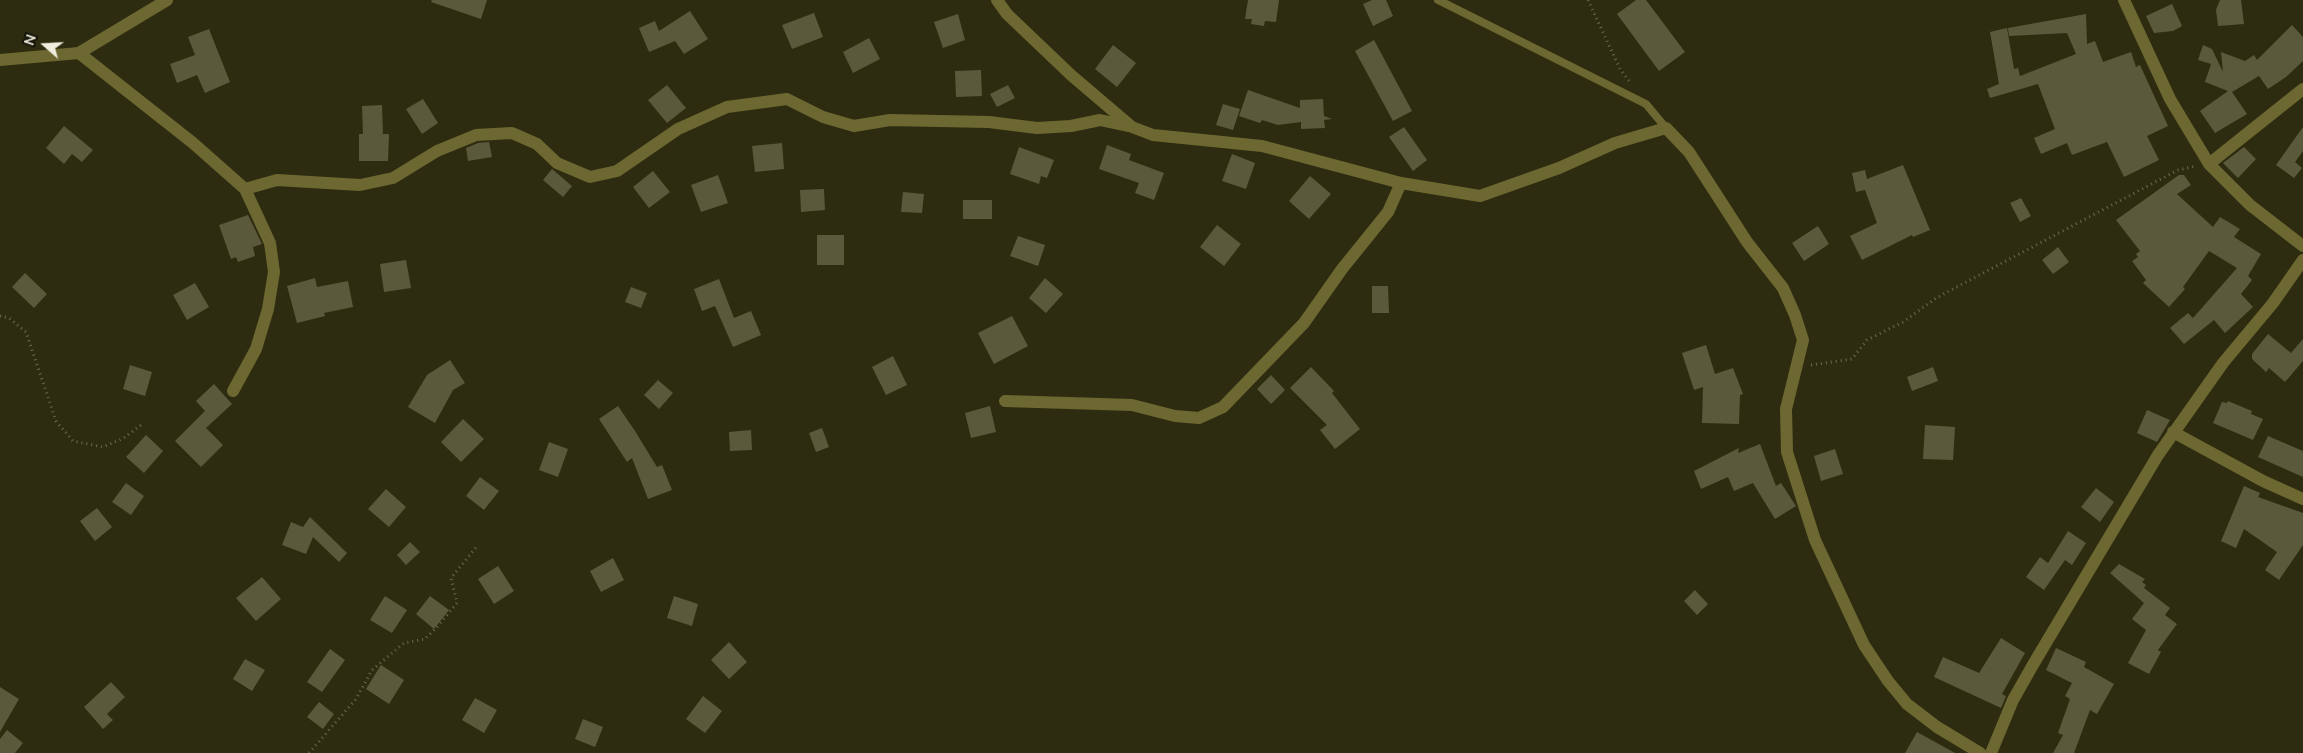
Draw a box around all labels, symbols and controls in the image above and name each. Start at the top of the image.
north arrow [20,20,70,70]
text: N [20,32,41,48]

